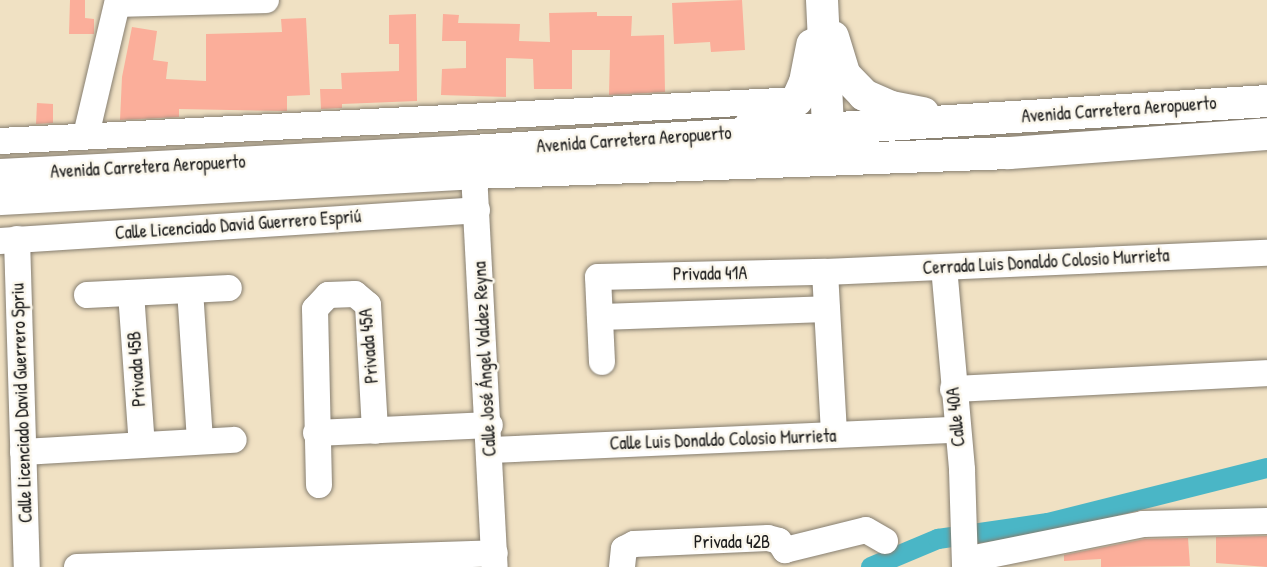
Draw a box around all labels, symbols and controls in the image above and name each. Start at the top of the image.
street label: Avenida Carretera Aeropuerto [1021,92,1217,128]
street label: Avenida Carretera Aeropuerto [536,122,732,158]
street label: Avenida Carretera Aeropuerto [50,151,246,183]
street label: Calle Licenciado David Guerrero Espriú [114,206,362,244]
street label: Cerrada Luis Donaldo Colosio Murrieta [922,245,1170,279]
street label: Calle José Ángel Valdez Reyna [469,261,501,457]
street label: Privada 41A [673,263,747,285]
street label: Calle Licenciado David Guerrero Spriu [7,283,37,523]
street label: Privada 45A [355,308,383,384]
street label: Privada 45B [124,331,150,407]
street label: Calle 40A [942,386,970,448]
street label: Calle Luis Donaldo Colosio Murrieta [609,425,837,455]
street label: Privada 42B [694,531,770,553]

